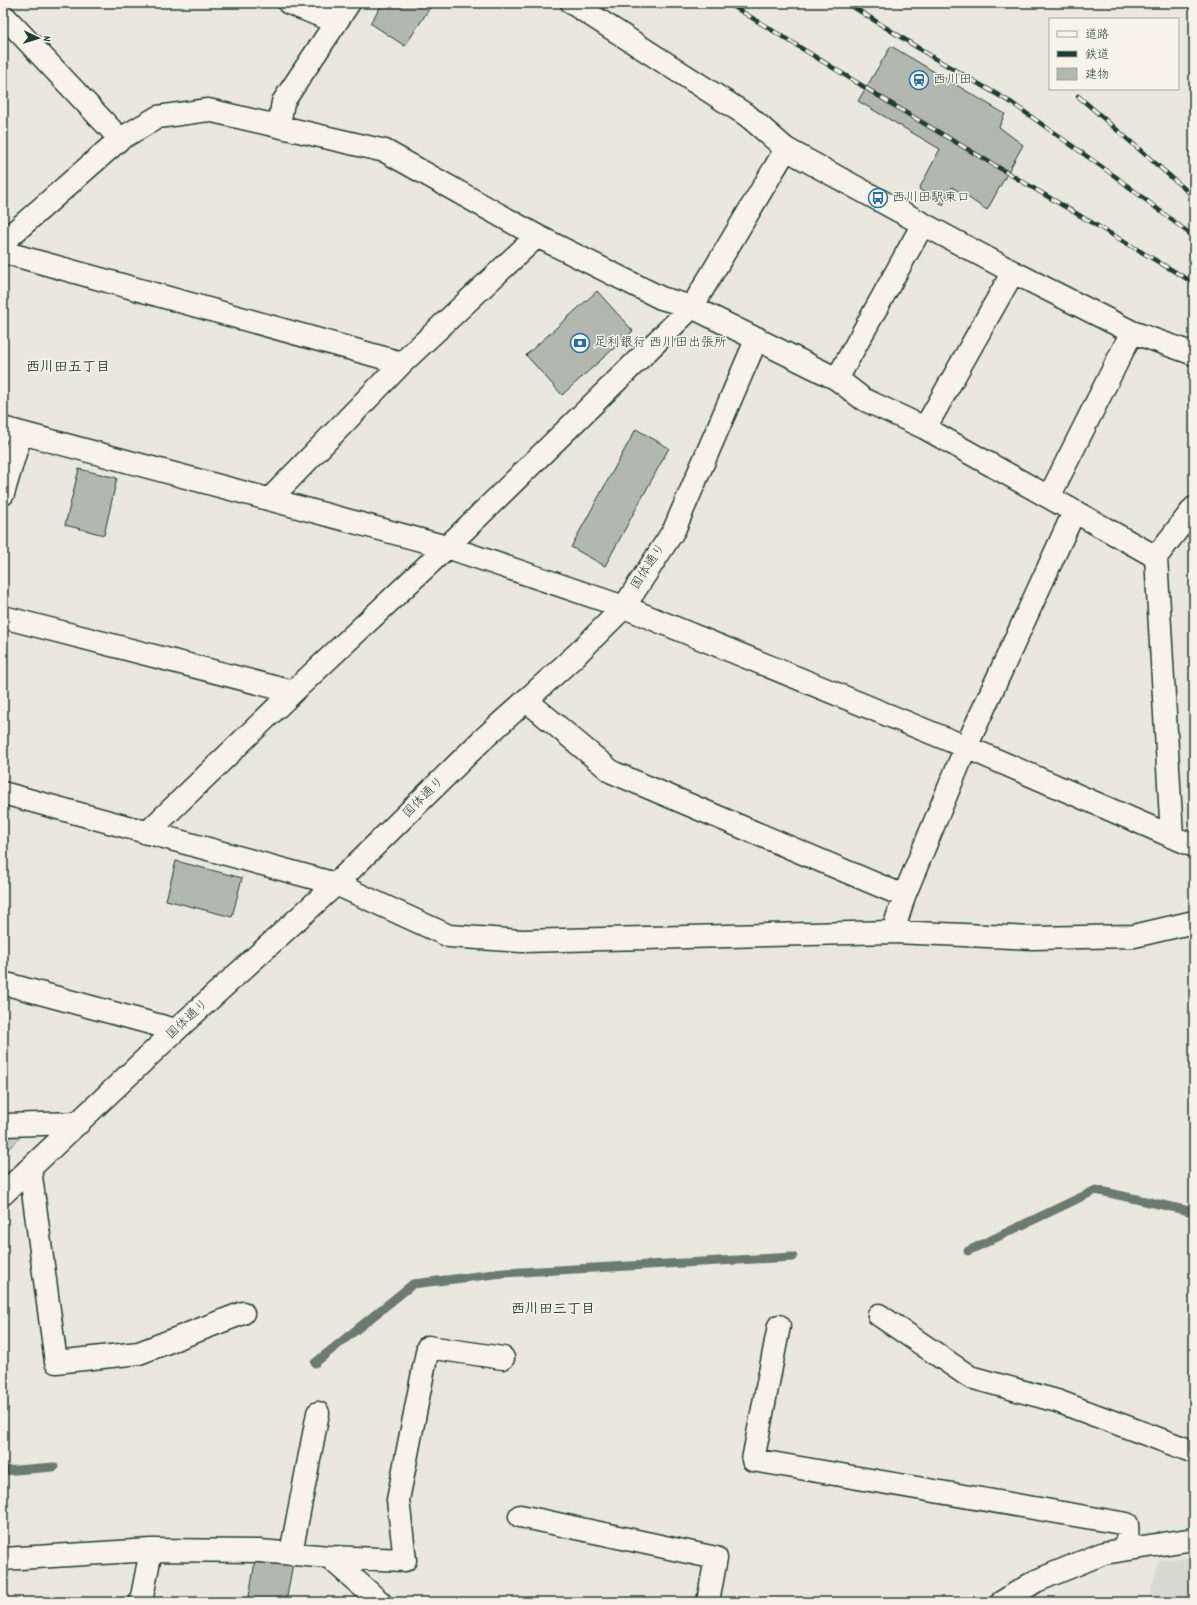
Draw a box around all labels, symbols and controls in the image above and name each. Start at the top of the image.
north arrow [18,18,58,58]
legend [1049,18,1179,90]
text: 道路 [1085,27,1109,44]
text: N [38,35,54,42]
text: 鉄道 [1085,47,1109,64]
text: 建物 [1085,67,1109,84]
station icon: 西川田 [908,69,930,91]
place label: 西川田 [933,71,972,90]
bus stop icon: 西川田駅東口 [867,187,889,209]
place label: 西川田駅東口 [892,189,970,208]
bank icon: 足利銀行 西川田出張所 [569,332,591,354]
place label: 足利銀行 西川田出張所 [594,334,727,353]
district label: 西川田五丁目 [26,358,110,378]
street label: 国体通り [627,540,671,594]
street label: 国体通り [399,773,449,823]
street label: 国体通り [163,995,213,1045]
district label: 西川田三丁目 [511,1300,595,1320]

